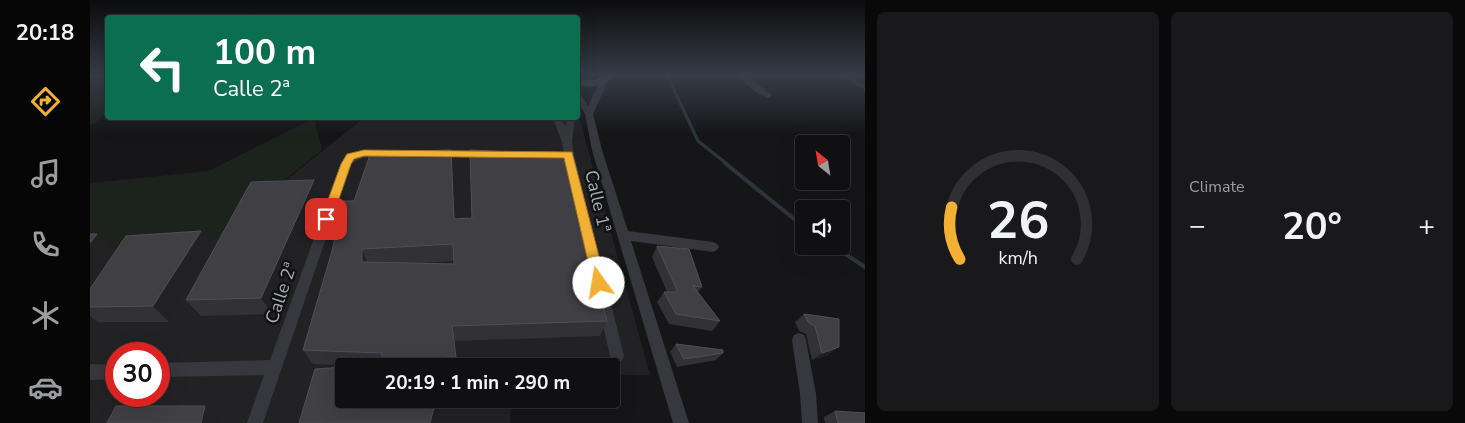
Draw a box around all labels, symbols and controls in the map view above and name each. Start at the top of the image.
text: 20:18 [16,18,74,48]
text: 100 m [213,29,316,76]
icon: left [130,35,195,100]
text: Calle 2ª [213,74,290,104]
icon: directions [28,84,63,119]
north arrow [795,135,850,190]
map controls [795,135,850,255]
icon: music [28,156,63,191]
street label: Calle 1ª [579,168,617,234]
text: Climate [1189,176,1244,198]
text: 26 [987,185,1049,256]
pin [305,198,347,240]
button: sound [795,200,850,255]
text: 20° [1282,201,1342,252]
icon: arrive [312,205,340,233]
text: − [1189,207,1206,245]
text: + [1418,207,1435,245]
icon: phone [28,227,63,262]
text: km/h [998,246,1038,270]
position arrow [572,256,624,308]
street label: Calle 2ª [259,259,303,327]
icon: climate [28,298,63,333]
speed limit sign: 30 [105,342,170,407]
icon: car [28,370,63,405]
text: 20:19 · 1 min · 290 m [385,370,570,396]

